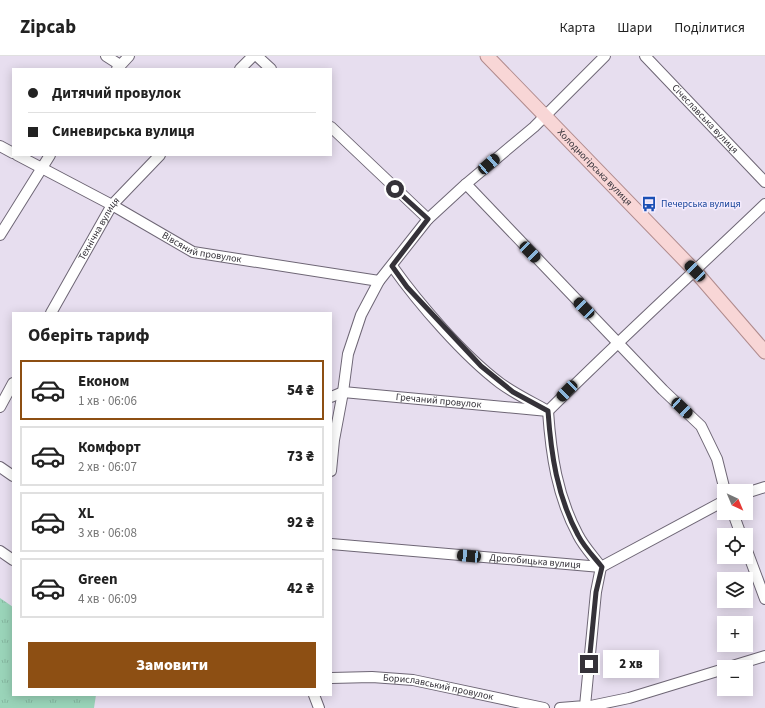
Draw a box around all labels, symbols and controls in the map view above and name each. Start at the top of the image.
text: Zipcab [20,14,76,41]
text: Карта [559,18,595,38]
text: Шари [617,18,652,38]
text: Поділитися [674,18,745,38]
street label: Січеславська вулиця [668,81,742,157]
text: Дитячий провулок [52,83,181,104]
text: Синевирська вулиця [52,121,195,142]
street label: Холодногірська вулиця [554,126,635,209]
car [476,152,502,176]
route start [386,180,404,198]
street label: Технічна вулиця [75,194,123,263]
bus stop icon: Печерська вулиця [640,195,658,213]
place label: Печерська вулиця [661,197,741,211]
street label: Вівсяний провулок [159,228,242,266]
car [517,239,543,265]
car [682,258,708,284]
car [571,295,597,321]
text: Оберіть тариф [28,323,150,348]
text: Економ [78,371,129,392]
icon: car [30,372,66,408]
car [554,378,580,404]
text: 54 ₴ [287,380,314,401]
street label: Гречаний провулок [395,390,482,412]
text: 1 хв · 06:06 [78,392,137,410]
car [669,395,695,421]
text: Комфорт [78,437,141,458]
icon: car [30,438,66,474]
text: 73 ₴ [287,446,314,467]
text: 2 хв · 06:07 [78,458,137,476]
north arrow [717,484,753,520]
map controls [717,484,753,696]
text: XL [78,503,94,524]
icon: car [30,504,66,540]
text: 92 ₴ [287,512,314,533]
text: 3 хв · 06:08 [78,524,137,542]
button: locate [717,528,753,564]
car [457,549,481,563]
street label: Дрогобицька вулиця [489,551,581,572]
text: Green [78,569,118,590]
icon: car [30,570,66,606]
button: layers [717,572,753,608]
text: 42 ₴ [287,578,314,599]
text: 4 хв · 06:09 [78,590,137,608]
button: + [717,616,753,652]
button: Замовити [28,642,316,688]
callout: 2 хв [603,650,659,678]
route end [580,655,598,673]
text: 2 хв [619,655,643,673]
button: − [717,660,753,696]
street label: Бориславський провулок [382,671,495,704]

